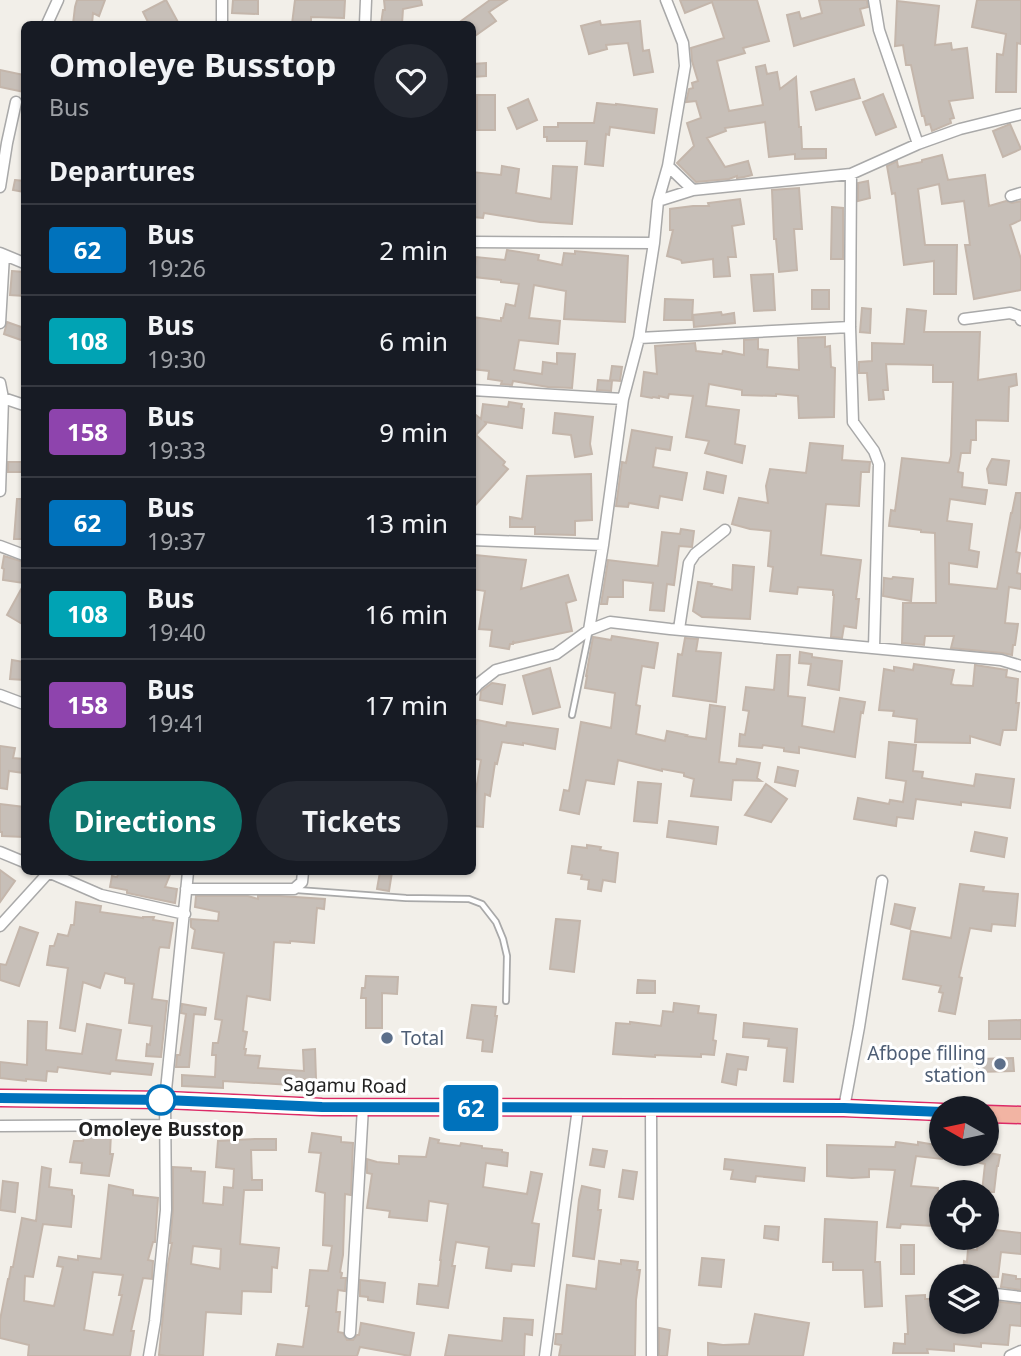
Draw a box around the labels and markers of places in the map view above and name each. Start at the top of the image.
place label: Total [401,1025,444,1051]
marker: Total [379,1030,395,1046]
place label: Afbope filling station [867,1040,986,1088]
marker: Afbope filling station [992,1056,1008,1072]
marker: Omoleye Busstop [146,1085,176,1115]
place label: Omoleye Busstop [78,1116,244,1142]

